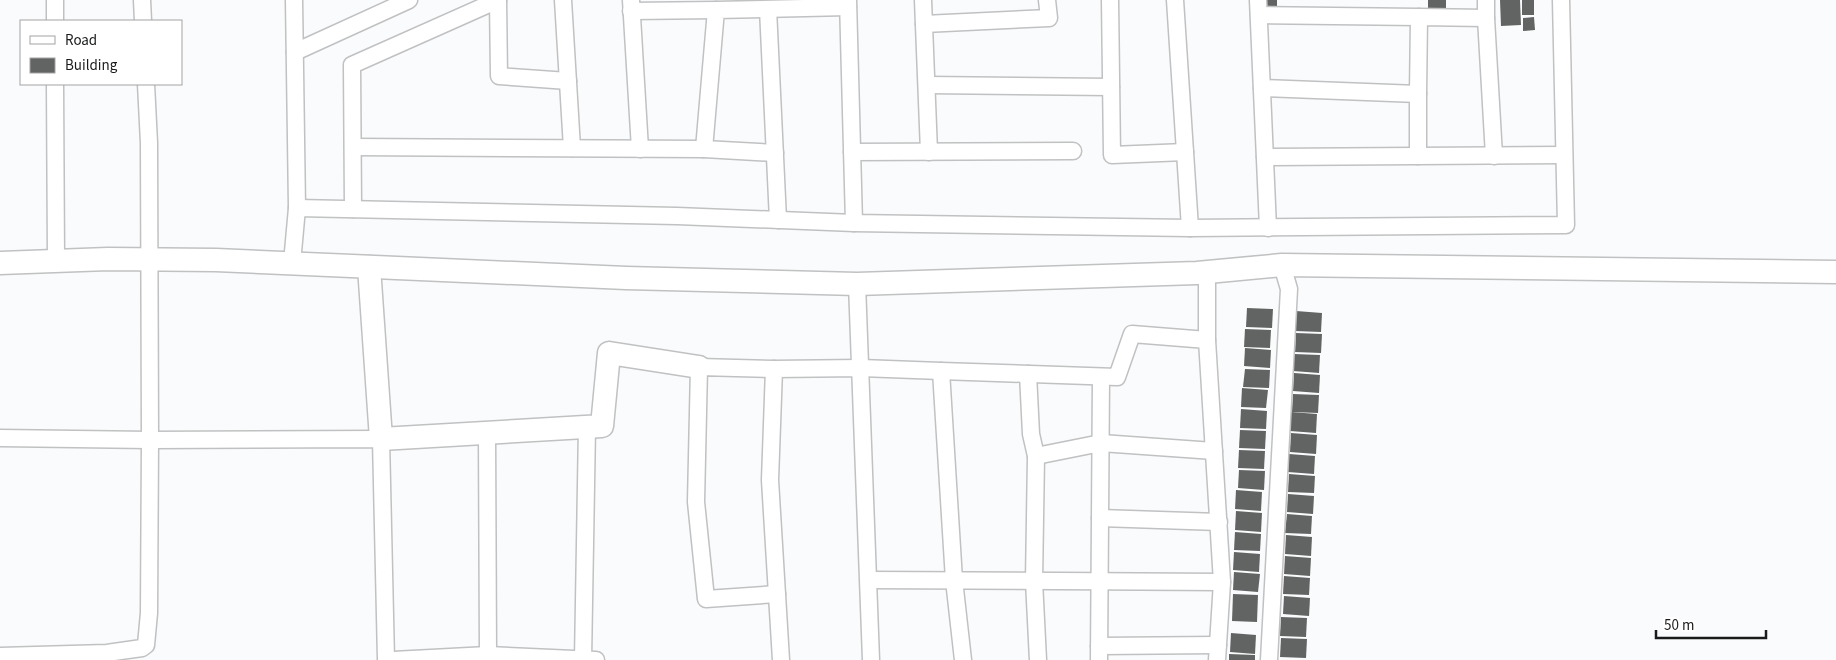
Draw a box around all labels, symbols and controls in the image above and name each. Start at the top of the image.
legend [20,20,182,85]
text: Road [65,30,97,51]
text: Building [65,55,118,76]
scale bar [1656,608,1766,640]
text: 50 m [1664,615,1694,636]

